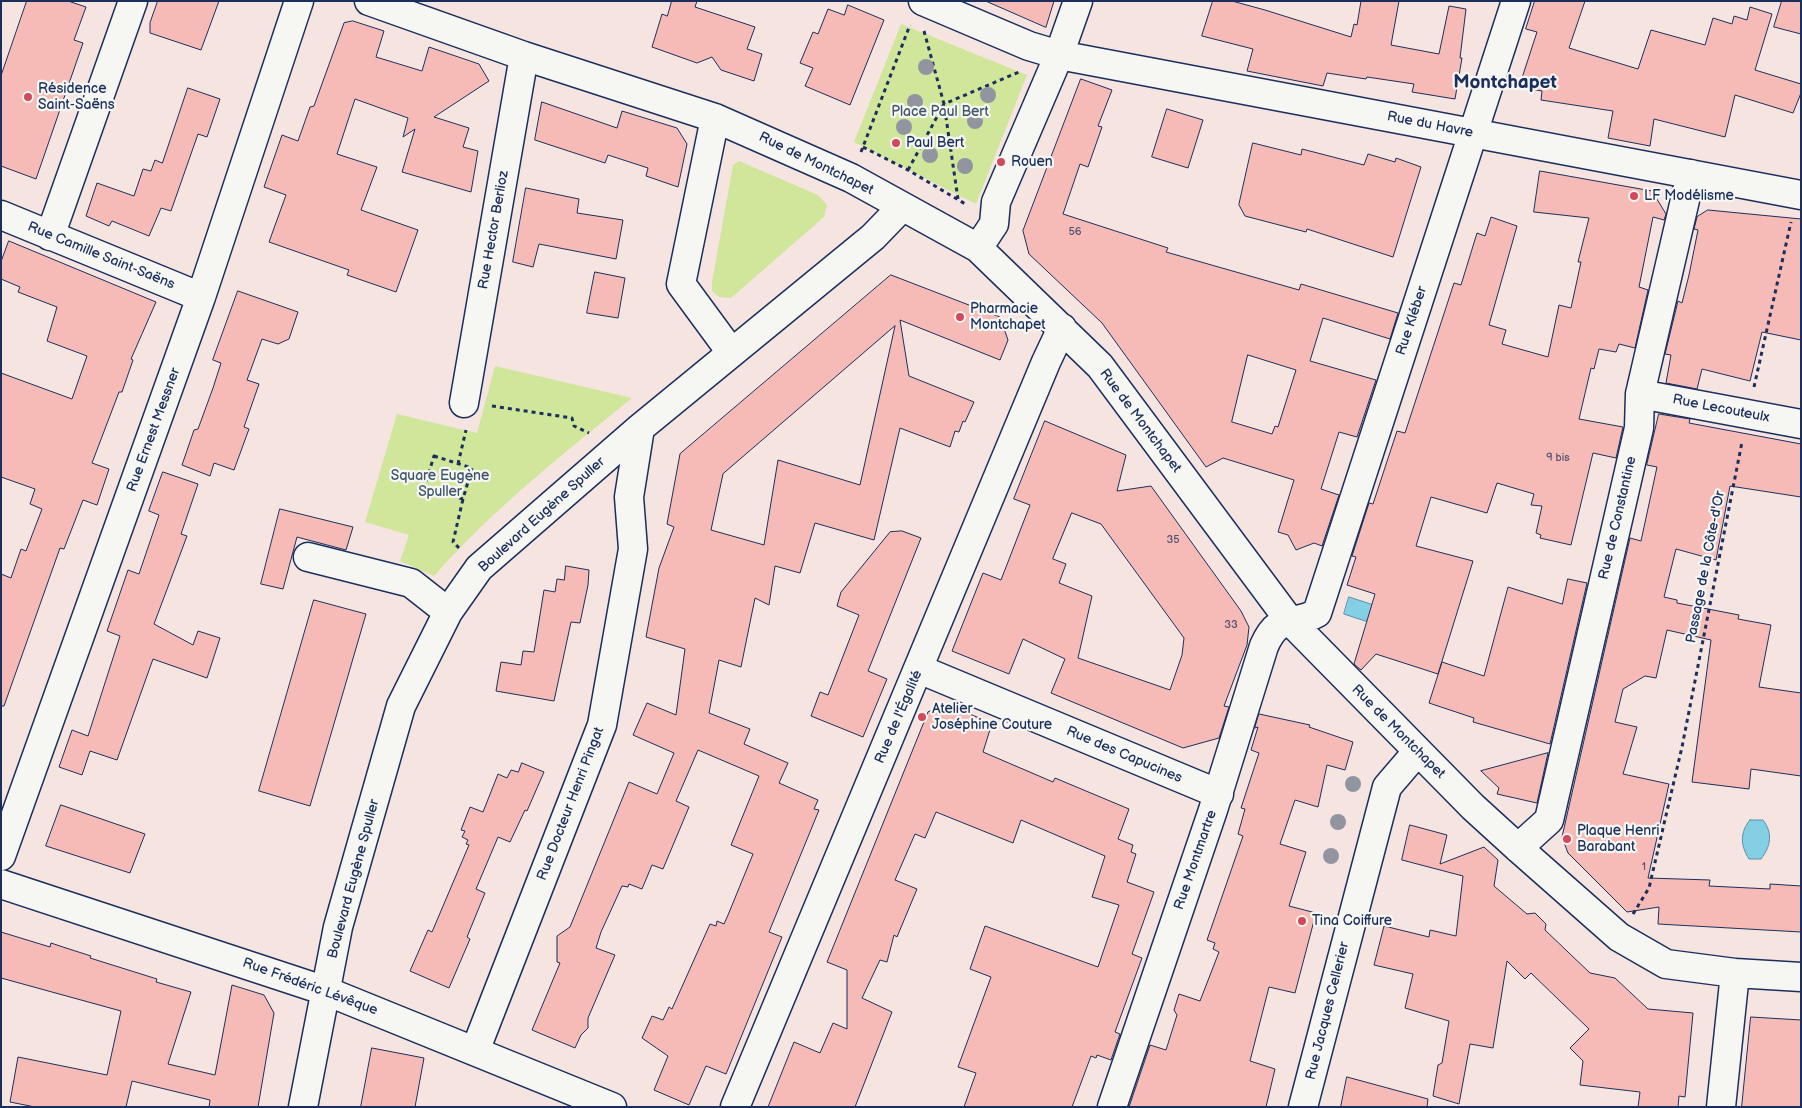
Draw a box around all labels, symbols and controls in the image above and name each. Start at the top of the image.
district label: Montchapet [1453,72,1557,94]
place label: Résidence Saint-Saëns [38,81,115,114]
marker: Résidence Saint-Saëns [22,91,34,103]
park label: Place Paul Bert [891,104,989,120]
street label: Rue du Havre [1386,108,1474,142]
street label: Rue de Montchapet [756,129,876,199]
place label: Paul Bert [906,135,964,151]
marker: Paul Bert [890,137,902,149]
place label: Rouen [1011,154,1053,170]
marker: Rouen [995,156,1007,168]
street label: Rue Hector Berlioz [475,169,513,291]
place label: LF Modélisme [1644,188,1734,204]
marker: LF Modélisme [1628,190,1640,202]
street label: Rue Camille Saint-Saëns [25,219,177,293]
house number: 56 [1068,225,1082,239]
street label: Rue Kléber [1393,284,1431,358]
place label: Pharmacie Montchapet [970,301,1046,334]
marker: Pharmacie Montchapet [954,311,966,323]
street label: Rue Ernest Messner [124,366,184,494]
street label: Rue de Montchapet [1096,366,1184,476]
street label: Rue Lecouteulx [1671,391,1771,427]
house number: 9 bis [1546,451,1570,465]
street label: Boulevard Eugène Spuller [475,454,609,576]
street label: Rue de Constantine [1596,455,1640,581]
park label: Square Eugène Spuller [391,468,489,501]
street label: Passage de la Côte-d'Or [1683,489,1729,645]
house number: 35 [1166,533,1180,547]
house number: 33 [1224,618,1238,632]
street label: Rue de l'Égalité [872,668,926,766]
street label: Rue de Montchapet [1348,682,1448,782]
place label: Atelier Joséphine Couture [932,701,1052,734]
marker: Atelier Joséphine Couture [916,711,928,723]
street label: Rue des Capucines [1063,723,1185,787]
street label: Rue Docteur Henri Pingat [534,725,608,883]
street label: Boulevard Eugène Spuller [325,797,383,961]
street label: Rue Montmartre [1171,808,1221,912]
place label: Plaque Henri Barabant [1577,823,1660,856]
marker: Plaque Henri Barabant [1561,833,1573,845]
house number: 1 [1642,860,1646,874]
place label: Tina Coiffure [1312,913,1392,929]
marker: Tina Coiffure [1296,915,1308,927]
street label: Rue Jacques Cellerier [1303,940,1353,1082]
street label: Rue Frédéric Lévêque [240,955,380,1019]

